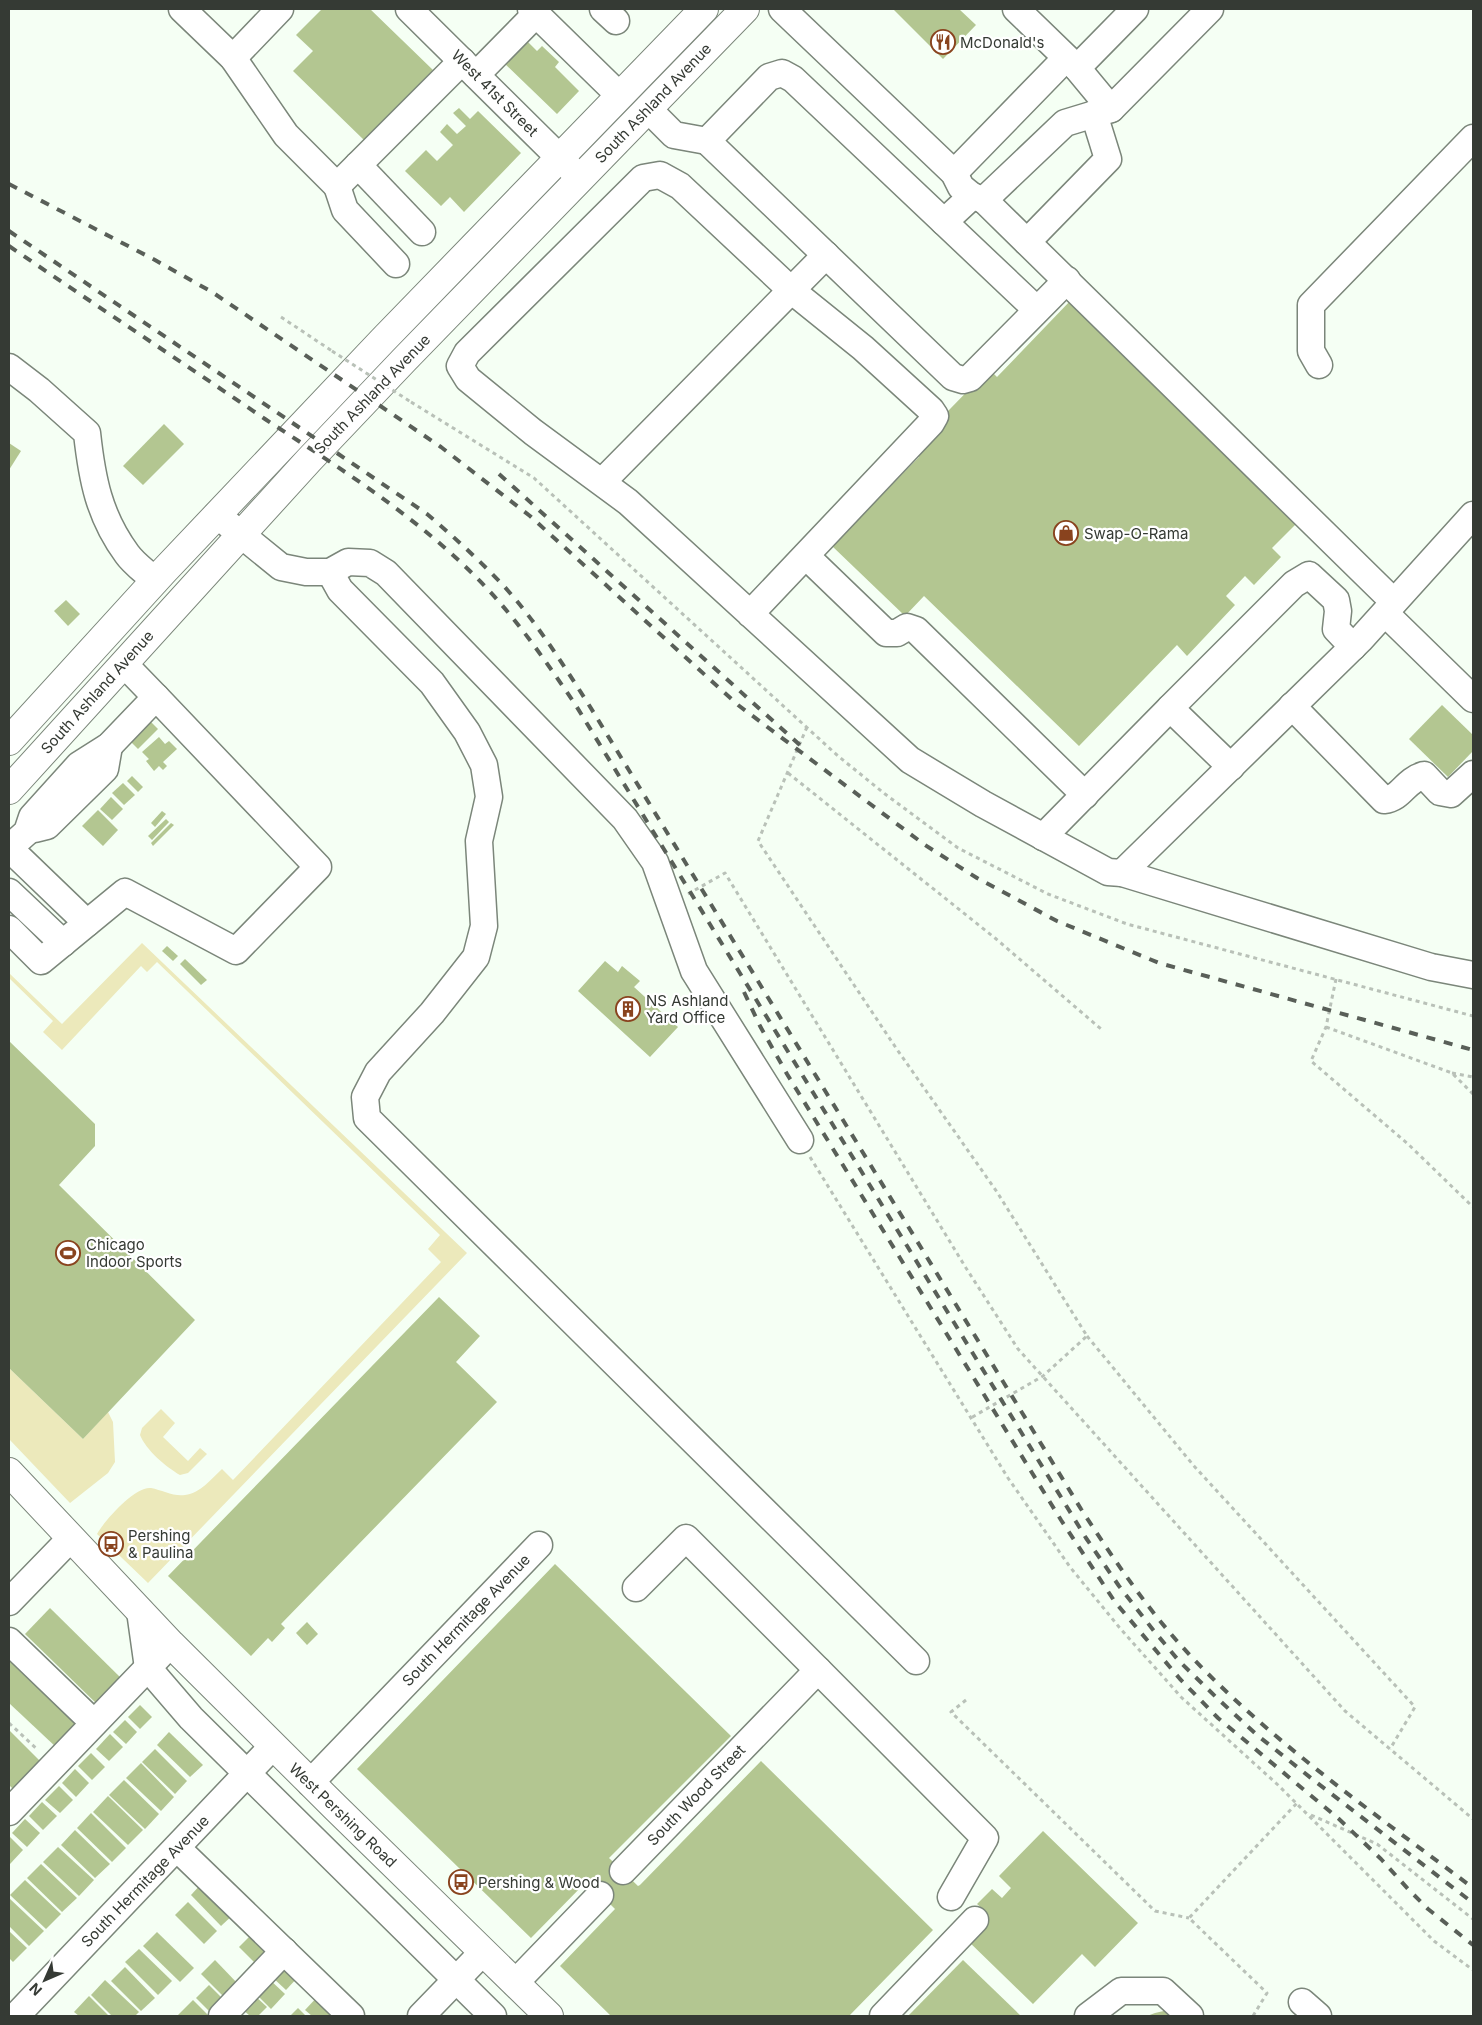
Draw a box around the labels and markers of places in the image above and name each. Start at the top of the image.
restaurant icon: McDonald's [930,29,956,55]
place label: McDonald's [960,33,1045,52]
shop icon: Swap-O-Rama [1053,520,1079,546]
place label: Swap-O-Rama [1084,524,1188,543]
place label: NS Ashland Yard Office [646,991,728,1027]
building icon: NS Ashland Yard Office [615,996,641,1022]
place label: Chicago Indoor Sports [86,1235,182,1271]
sports icon: Chicago Indoor Sports [55,1240,81,1266]
place label: Pershing & Paulina [128,1526,193,1562]
bus stop icon: Pershing & Paulina [98,1531,124,1557]
bus stop icon: Pershing & Wood [448,1869,474,1895]
place label: Pershing & Wood [478,1873,600,1892]

